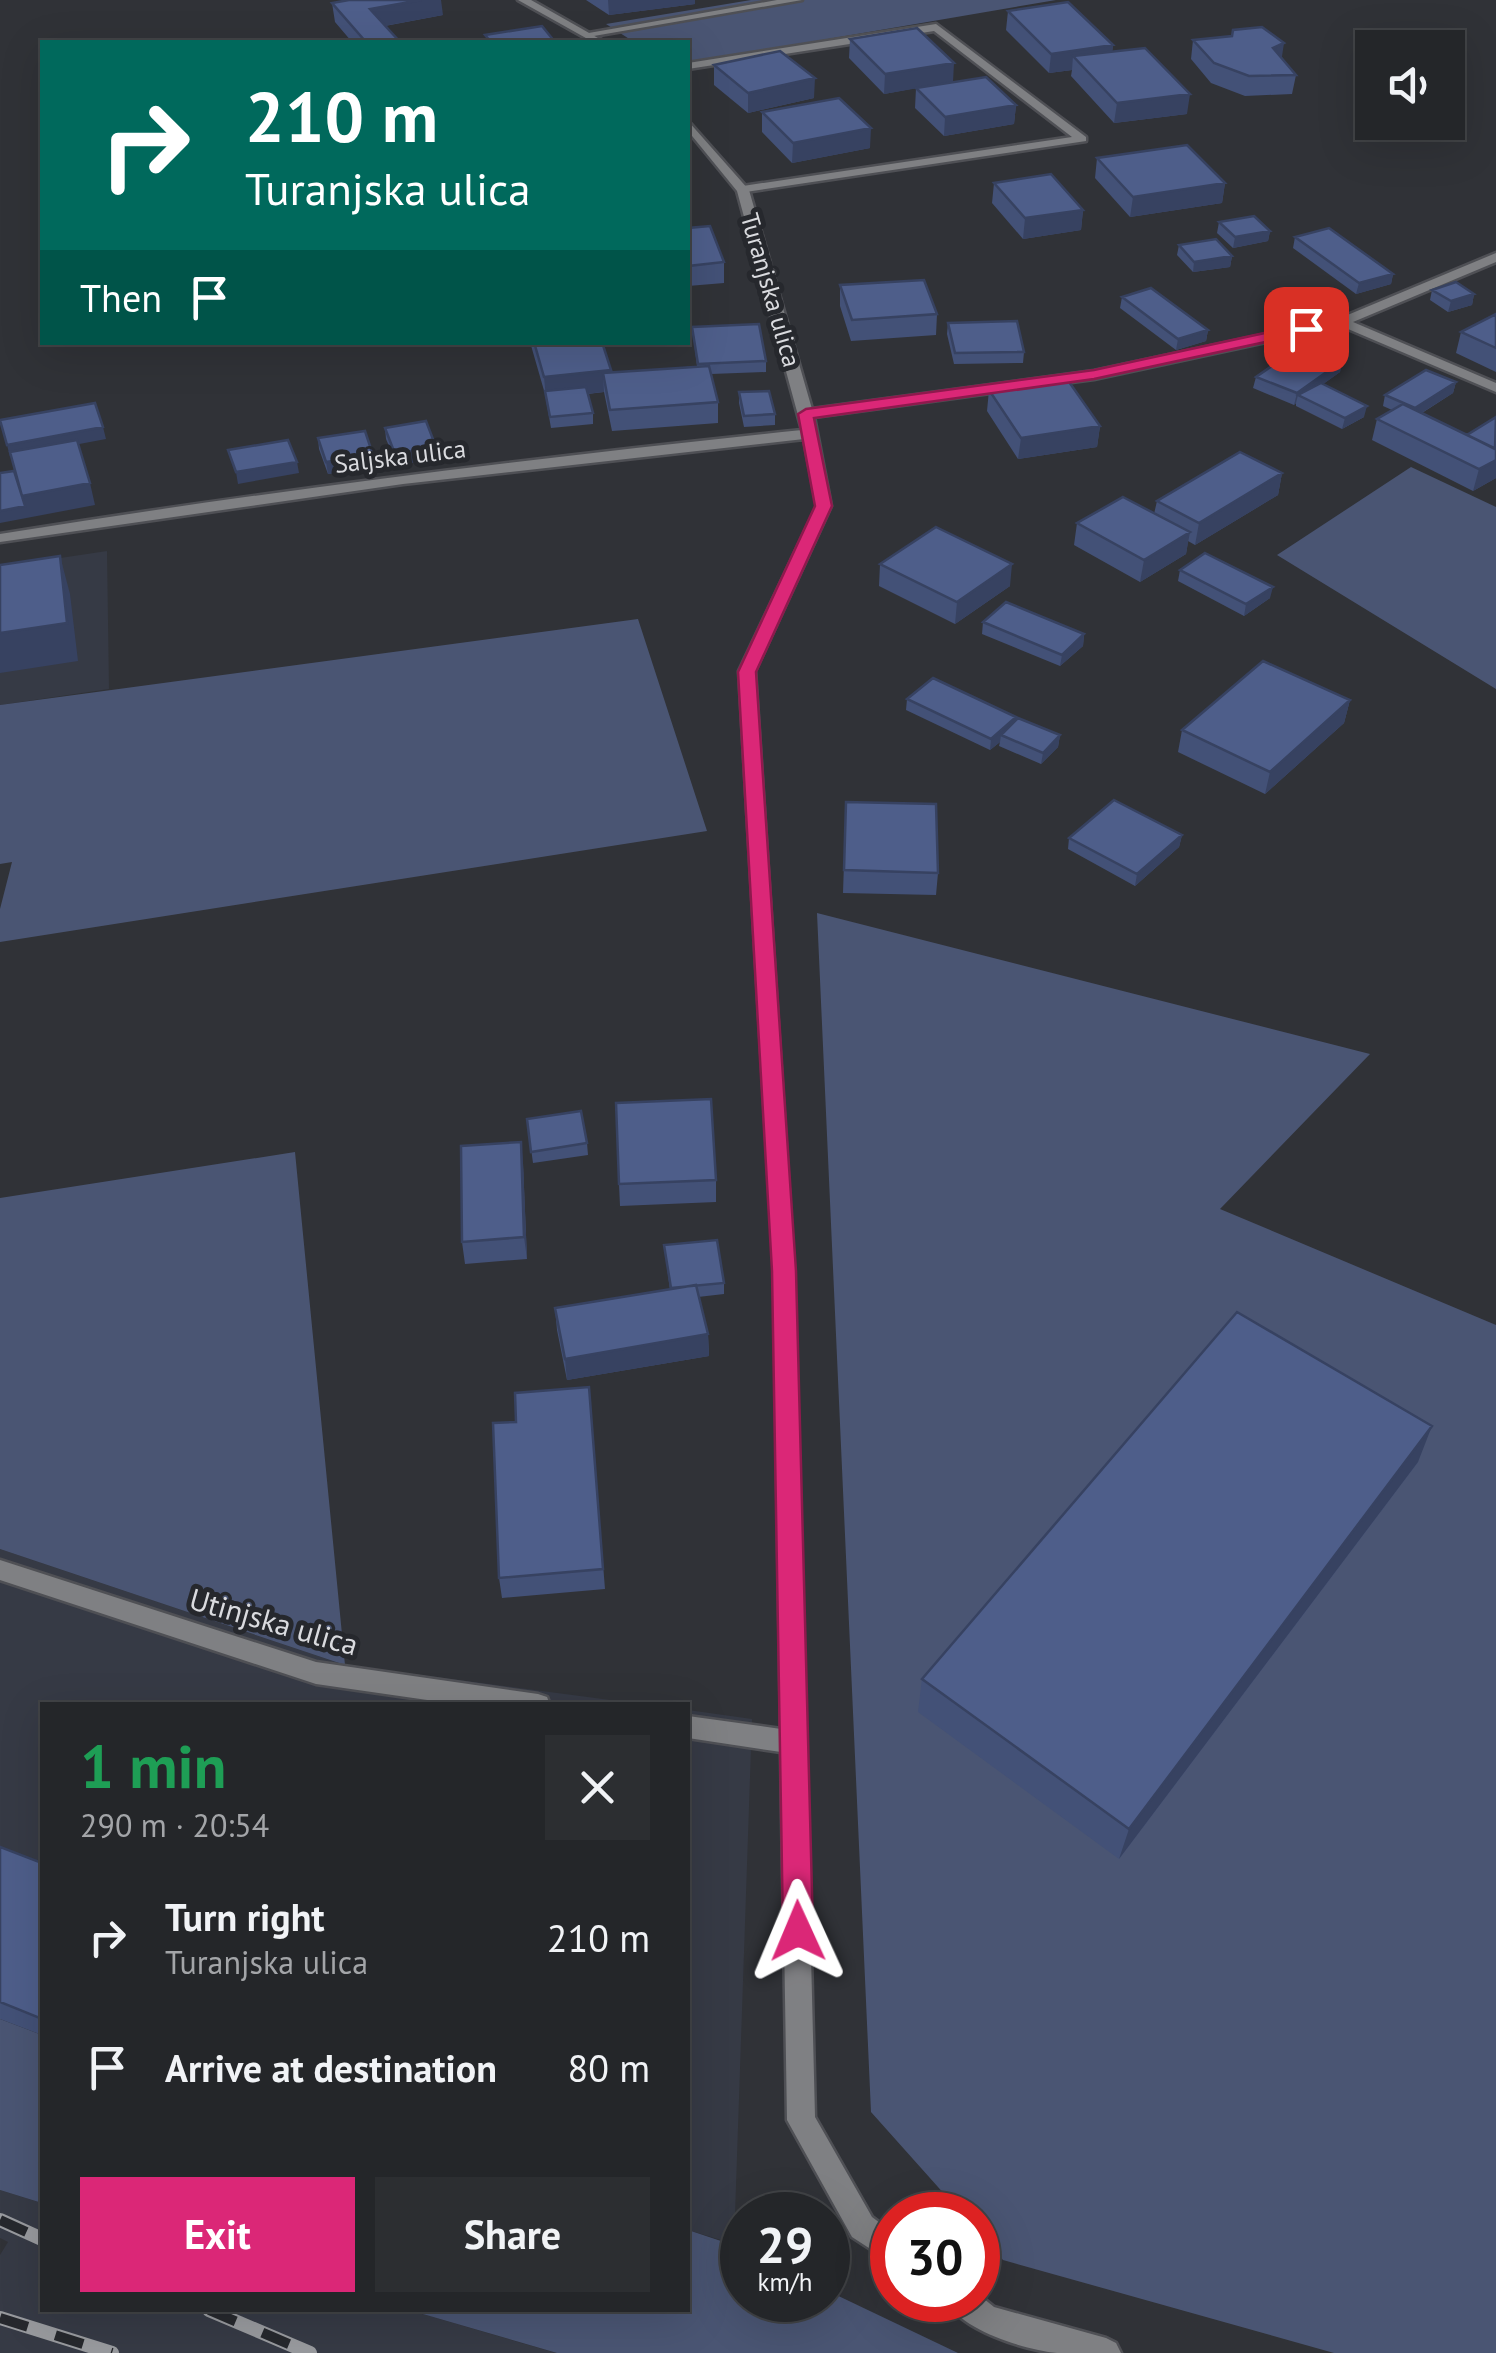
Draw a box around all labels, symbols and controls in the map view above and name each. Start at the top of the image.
map controls [1355,30,1465,140]
button: sound [1355,30,1465,140]
text: 210 m [245,71,438,161]
icon: right [80,80,210,210]
text: Turanjska ulica [245,159,531,217]
street label: Turanjska ulica [734,209,808,371]
icon: arrive [182,270,237,325]
text: Then [80,273,162,322]
pin [1264,287,1349,372]
icon: arrive [1279,302,1334,357]
street label: Saljska ulica [332,432,468,480]
street label: Utinjska ulica [185,1578,363,1664]
text: 1 min [80,1727,226,1805]
button: close [545,1735,650,1840]
text: 290 m · 20:54 [80,1804,269,1846]
position arrow [746,1879,850,1983]
text: Turn right [165,1892,325,1941]
icon: right [80,1910,135,1965]
text: 210 m [547,1913,650,1962]
text: Turanjska ulica [165,1941,368,1983]
icon: arrive [80,2040,135,2095]
text: Arrive at destination [165,2043,497,2092]
text: 80 m [568,2043,650,2092]
button: Exit [80,2177,355,2292]
button: Share [375,2177,650,2292]
speed limit sign: 30 [870,2192,1000,2322]
text: 29 [757,2212,813,2277]
text: km/h [758,2266,812,2298]

